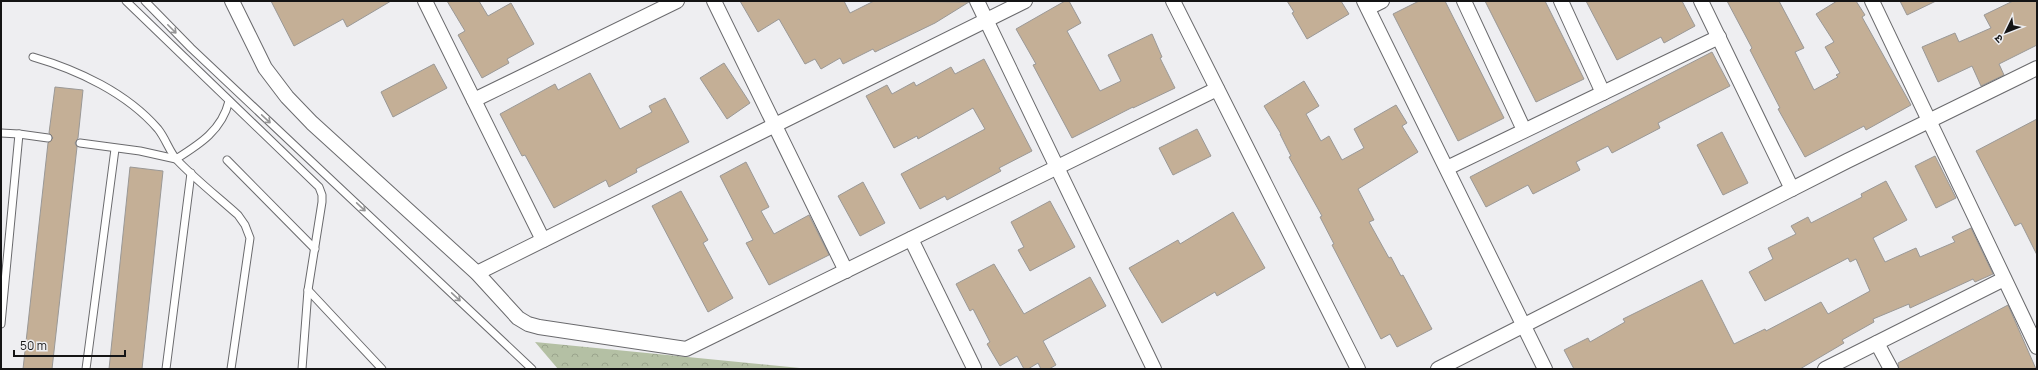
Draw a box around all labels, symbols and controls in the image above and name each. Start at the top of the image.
north arrow [1986,12,2026,52]
one-way arrow [167,24,177,34]
text: उ [1990,31,2006,47]
one-way arrow [261,114,271,123]
one-way arrow [356,203,366,212]
one-way arrow [451,292,461,301]
scale bar [14,332,125,358]
text: 50 m [20,337,47,354]

